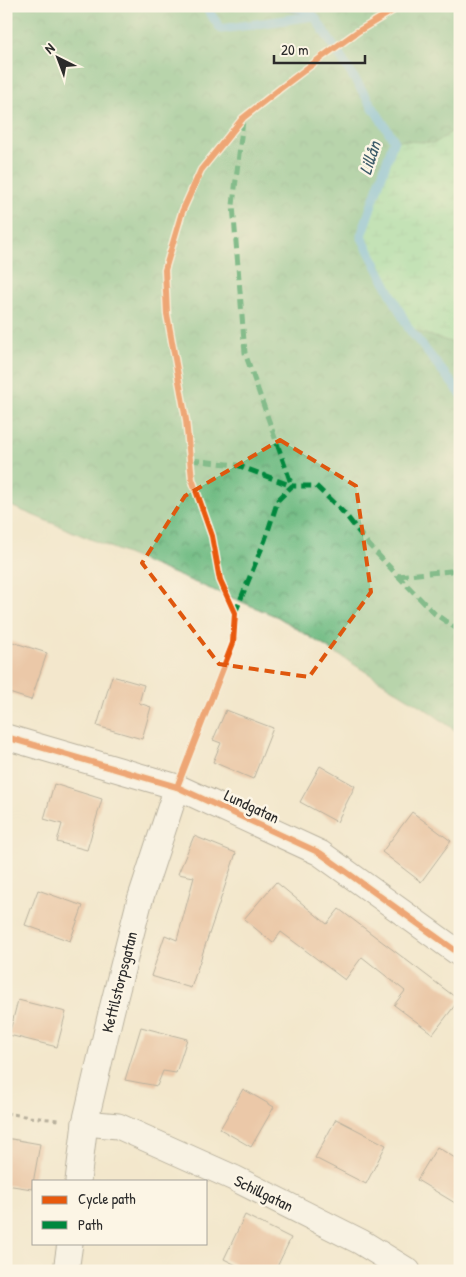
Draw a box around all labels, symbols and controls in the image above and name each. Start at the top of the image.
north arrow [32,32,82,82]
scale bar [274,32,365,64]
text: N [40,38,58,58]
text: 20 m [281,39,308,60]
water label: Lillån [352,136,387,178]
street label: Lundgatan [221,784,283,828]
street label: Kettilstorpsgatan [96,929,142,1035]
street label: Schillgatan [231,1169,297,1217]
legend [32,1180,208,1244]
text: Cycle path [78,1188,136,1209]
text: Path [78,1214,103,1235]

